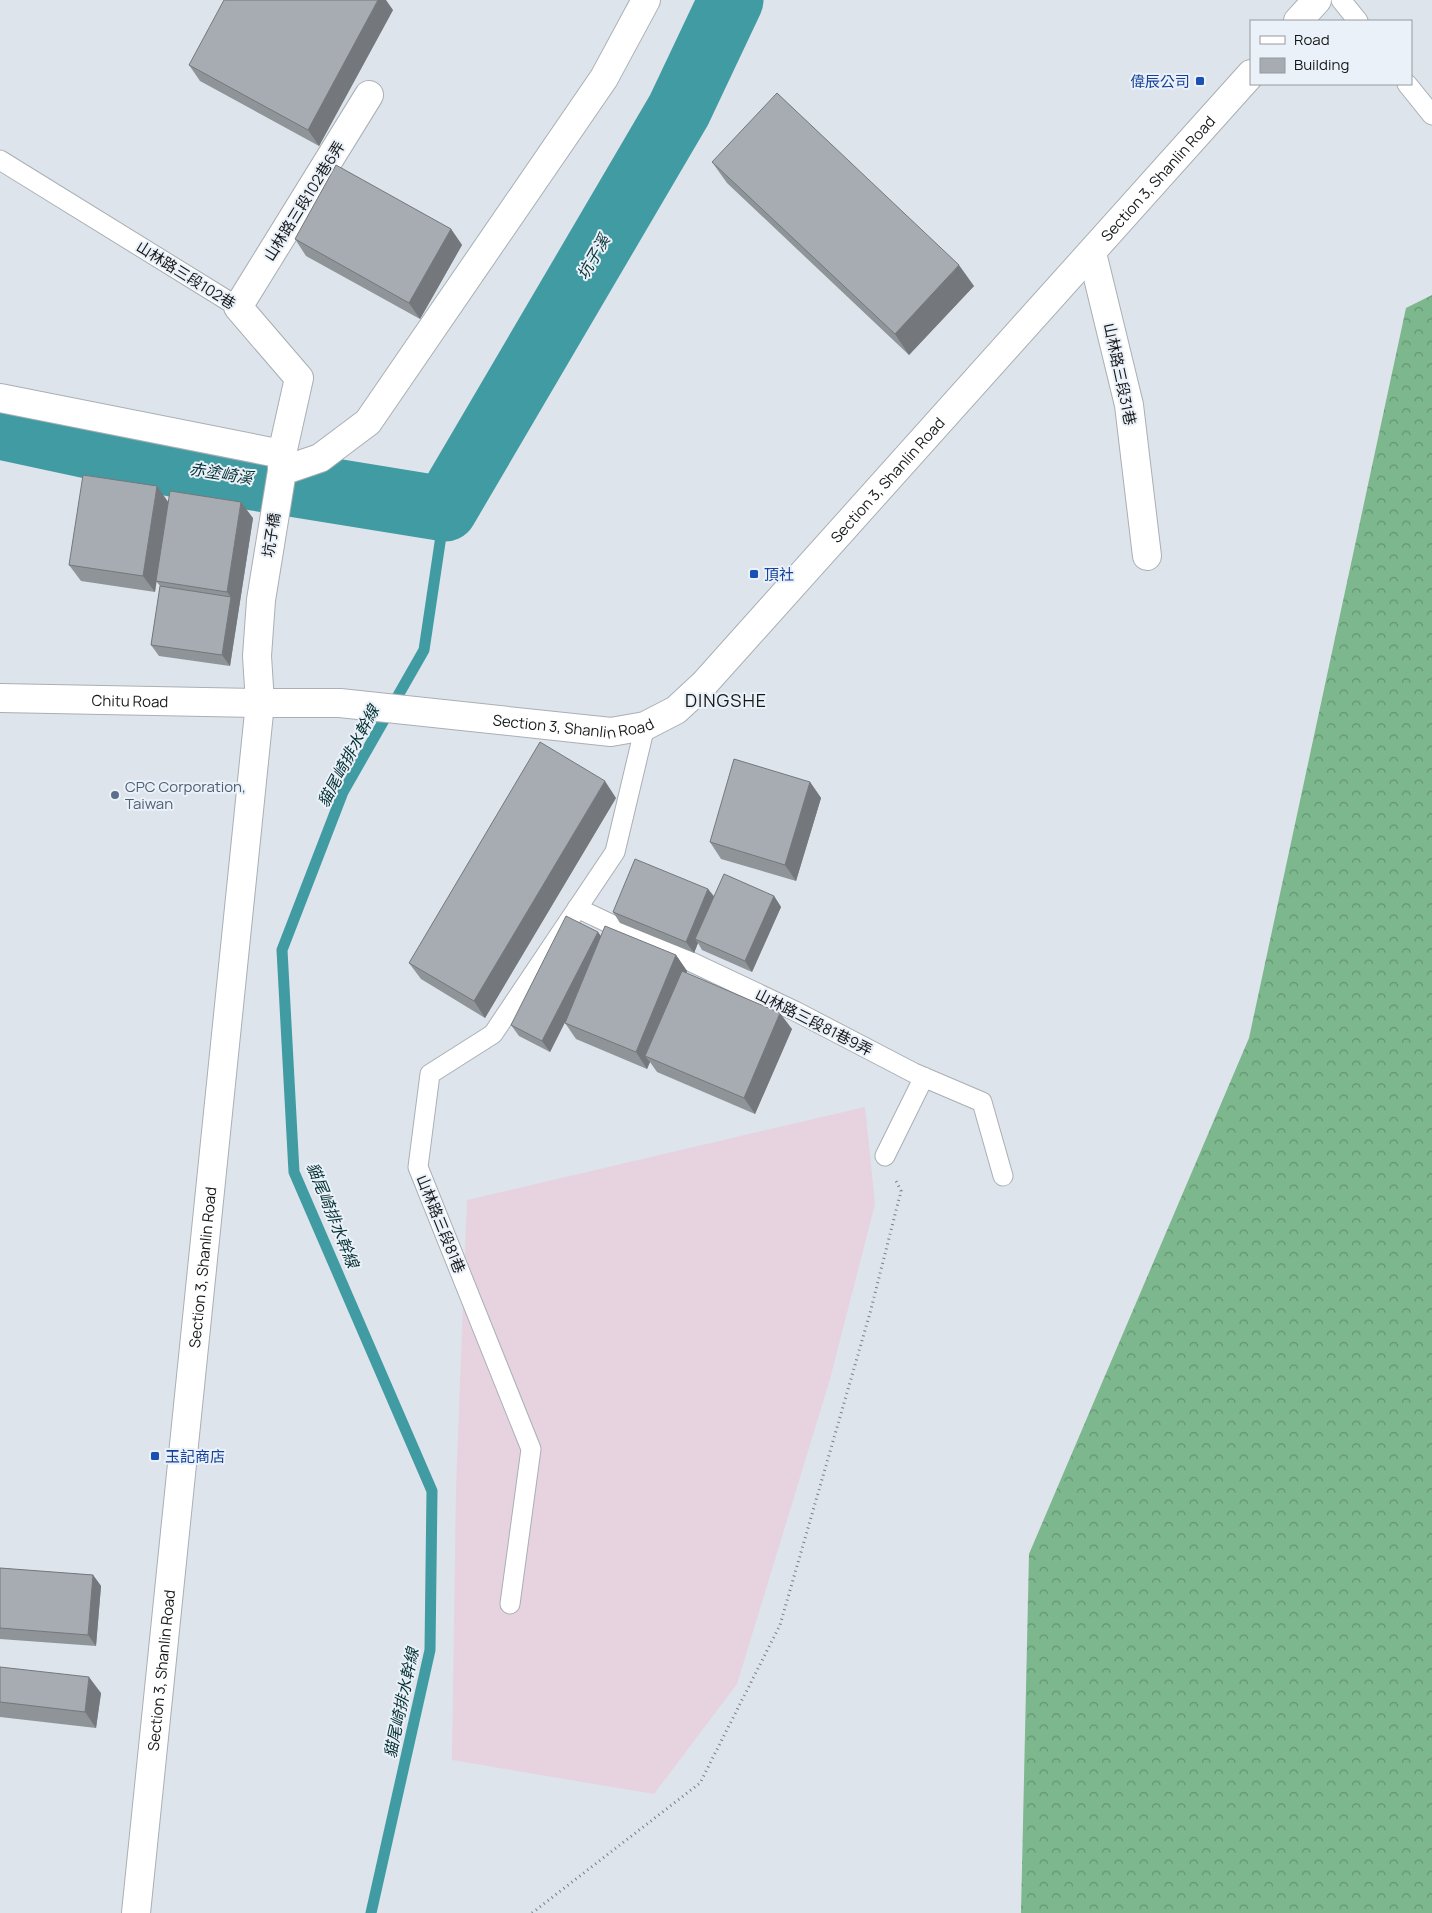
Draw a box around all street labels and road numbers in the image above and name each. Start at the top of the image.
street label: Section 3, Shanlin Road [1096,111,1220,245]
street label: 山林路三段102巷6弄 [259,137,349,265]
street label: 山林路三段102巷 [132,236,240,314]
street label: 山林路三段31巷 [1099,321,1141,427]
street label: Section 3, Shanlin Road [825,412,949,547]
street label: 坑子橋 [257,511,285,559]
street label: Chitu Road [91,689,169,712]
street label: Section 3, Shanlin Road [492,709,657,743]
street label: 山林路三段81巷9弄 [752,983,876,1061]
street label: 山林路三段81巷 [412,1172,470,1276]
street label: Section 3, Shanlin Road [183,1186,221,1349]
street label: Section 3, Shanlin Road [142,1589,180,1752]

